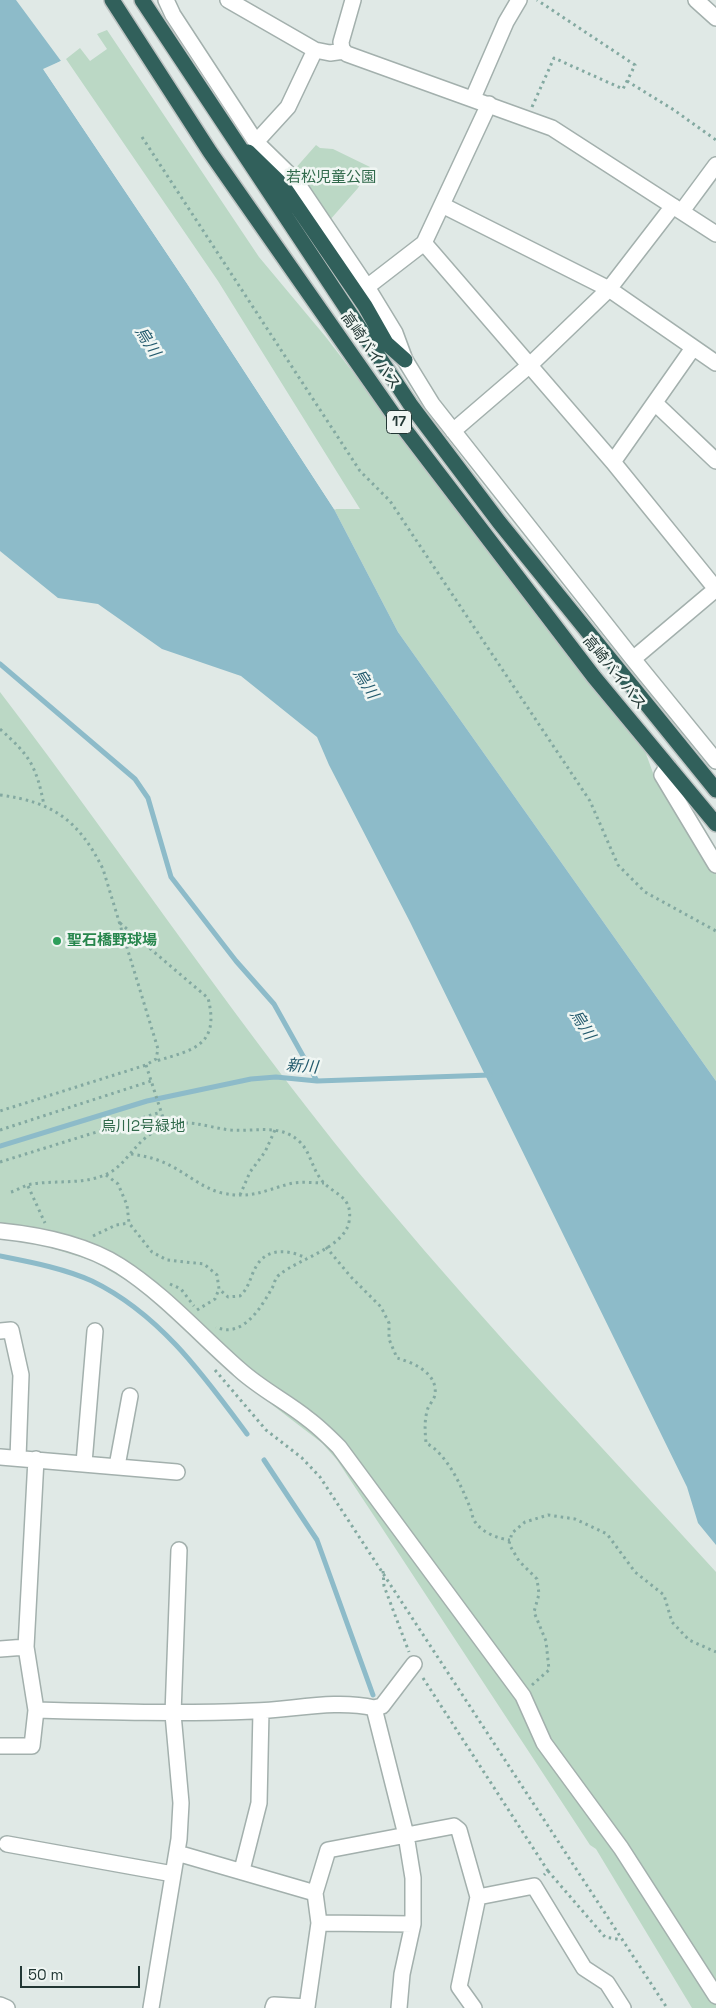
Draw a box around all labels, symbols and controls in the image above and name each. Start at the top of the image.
park label: 若松児童公園 [286,169,376,187]
street label: 高崎バイパス [337,309,403,393]
water label: 烏川 [130,323,164,361]
road number: 17 [386,411,412,434]
street label: 高崎バイパス [579,632,649,714]
water label: 烏川 [348,665,382,703]
place label: 聖石橋野球場 [67,932,157,950]
marker: 聖石橋野球場 [51,935,63,947]
water label: 烏川 [565,1006,599,1044]
water label: 新川 [285,1056,319,1078]
park label: 烏川2号緑地 [101,1118,185,1136]
scale bar [22,1956,142,1988]
text: 50 m [28,1965,63,1984]

